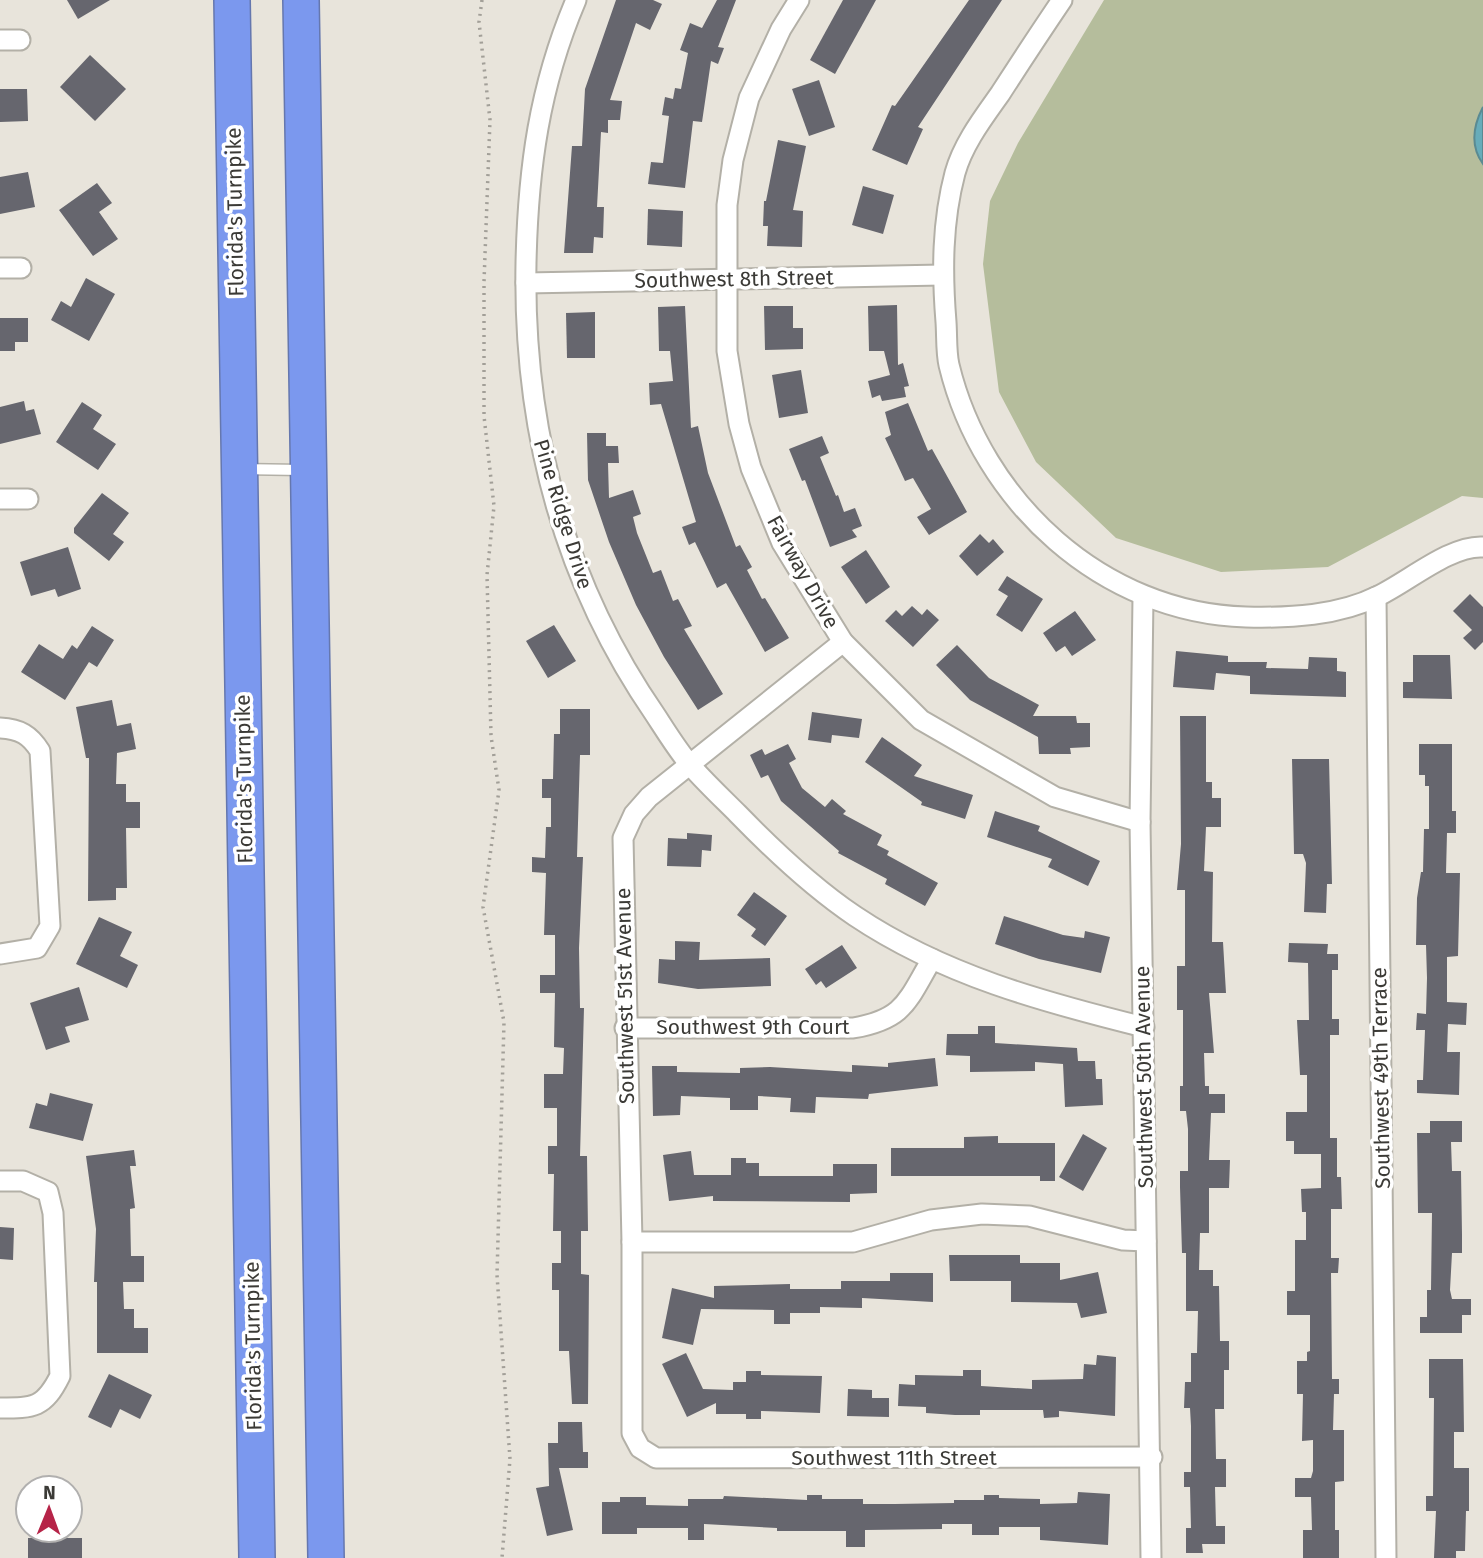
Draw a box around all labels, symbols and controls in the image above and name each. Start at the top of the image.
street label: Florida's Turnpike [221,127,249,297]
street label: Southwest 8th Street [634,264,834,294]
street label: Pine Ridge Drive [528,436,598,592]
street label: Fairway Drive [761,511,845,633]
street label: Florida's Turnpike [230,694,258,864]
street label: Southwest 51st Avenue [610,888,640,1104]
street label: Southwest 50th Avenue [1129,965,1159,1189]
street label: Southwest 49th Terrace [1366,967,1396,1189]
street label: Southwest 9th Court [656,1014,850,1040]
street label: Florida's Turnpike [239,1261,267,1431]
street label: Southwest 11th Street [791,1445,997,1471]
north arrow [14,1474,84,1544]
text: N [43,1481,56,1504]

